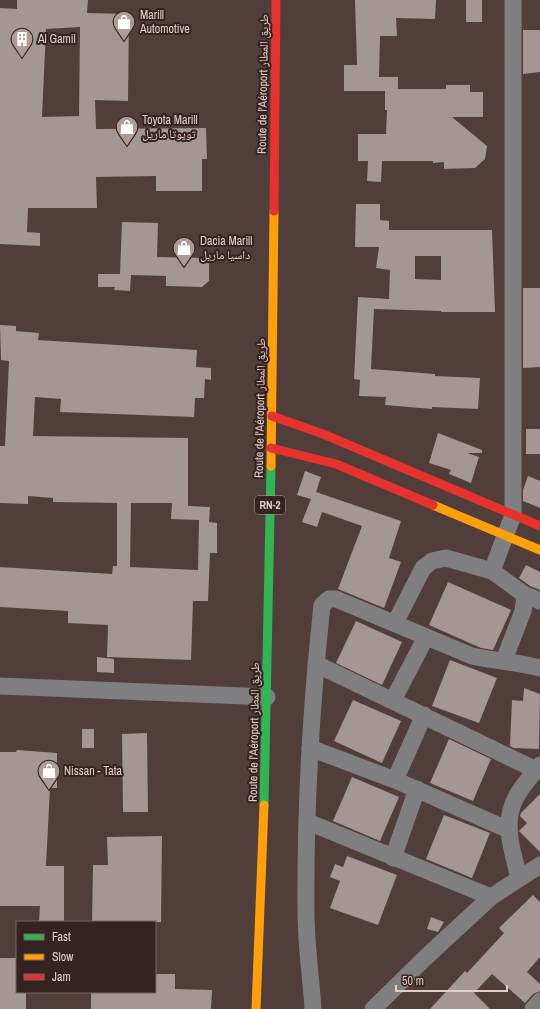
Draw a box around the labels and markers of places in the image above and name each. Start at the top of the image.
place label: Marill Automotive [139,7,190,37]
shop icon: Marill Automotive [111,9,137,42]
building icon: Al Gamil [9,26,35,59]
place label: Al Gamil [37,31,76,47]
place label: Toyota Marill تويوتا ماريل [142,112,198,142]
shop icon: Toyota Marill تويوتا ماريل [114,114,140,147]
place label: Dacia Marill داسيا ماريل [200,233,253,263]
shop icon: Dacia Marill داسيا ماريل [171,235,197,268]
shop icon: Nissan - Tata [36,758,62,791]
place label: Nissan - Tata [64,763,123,779]

